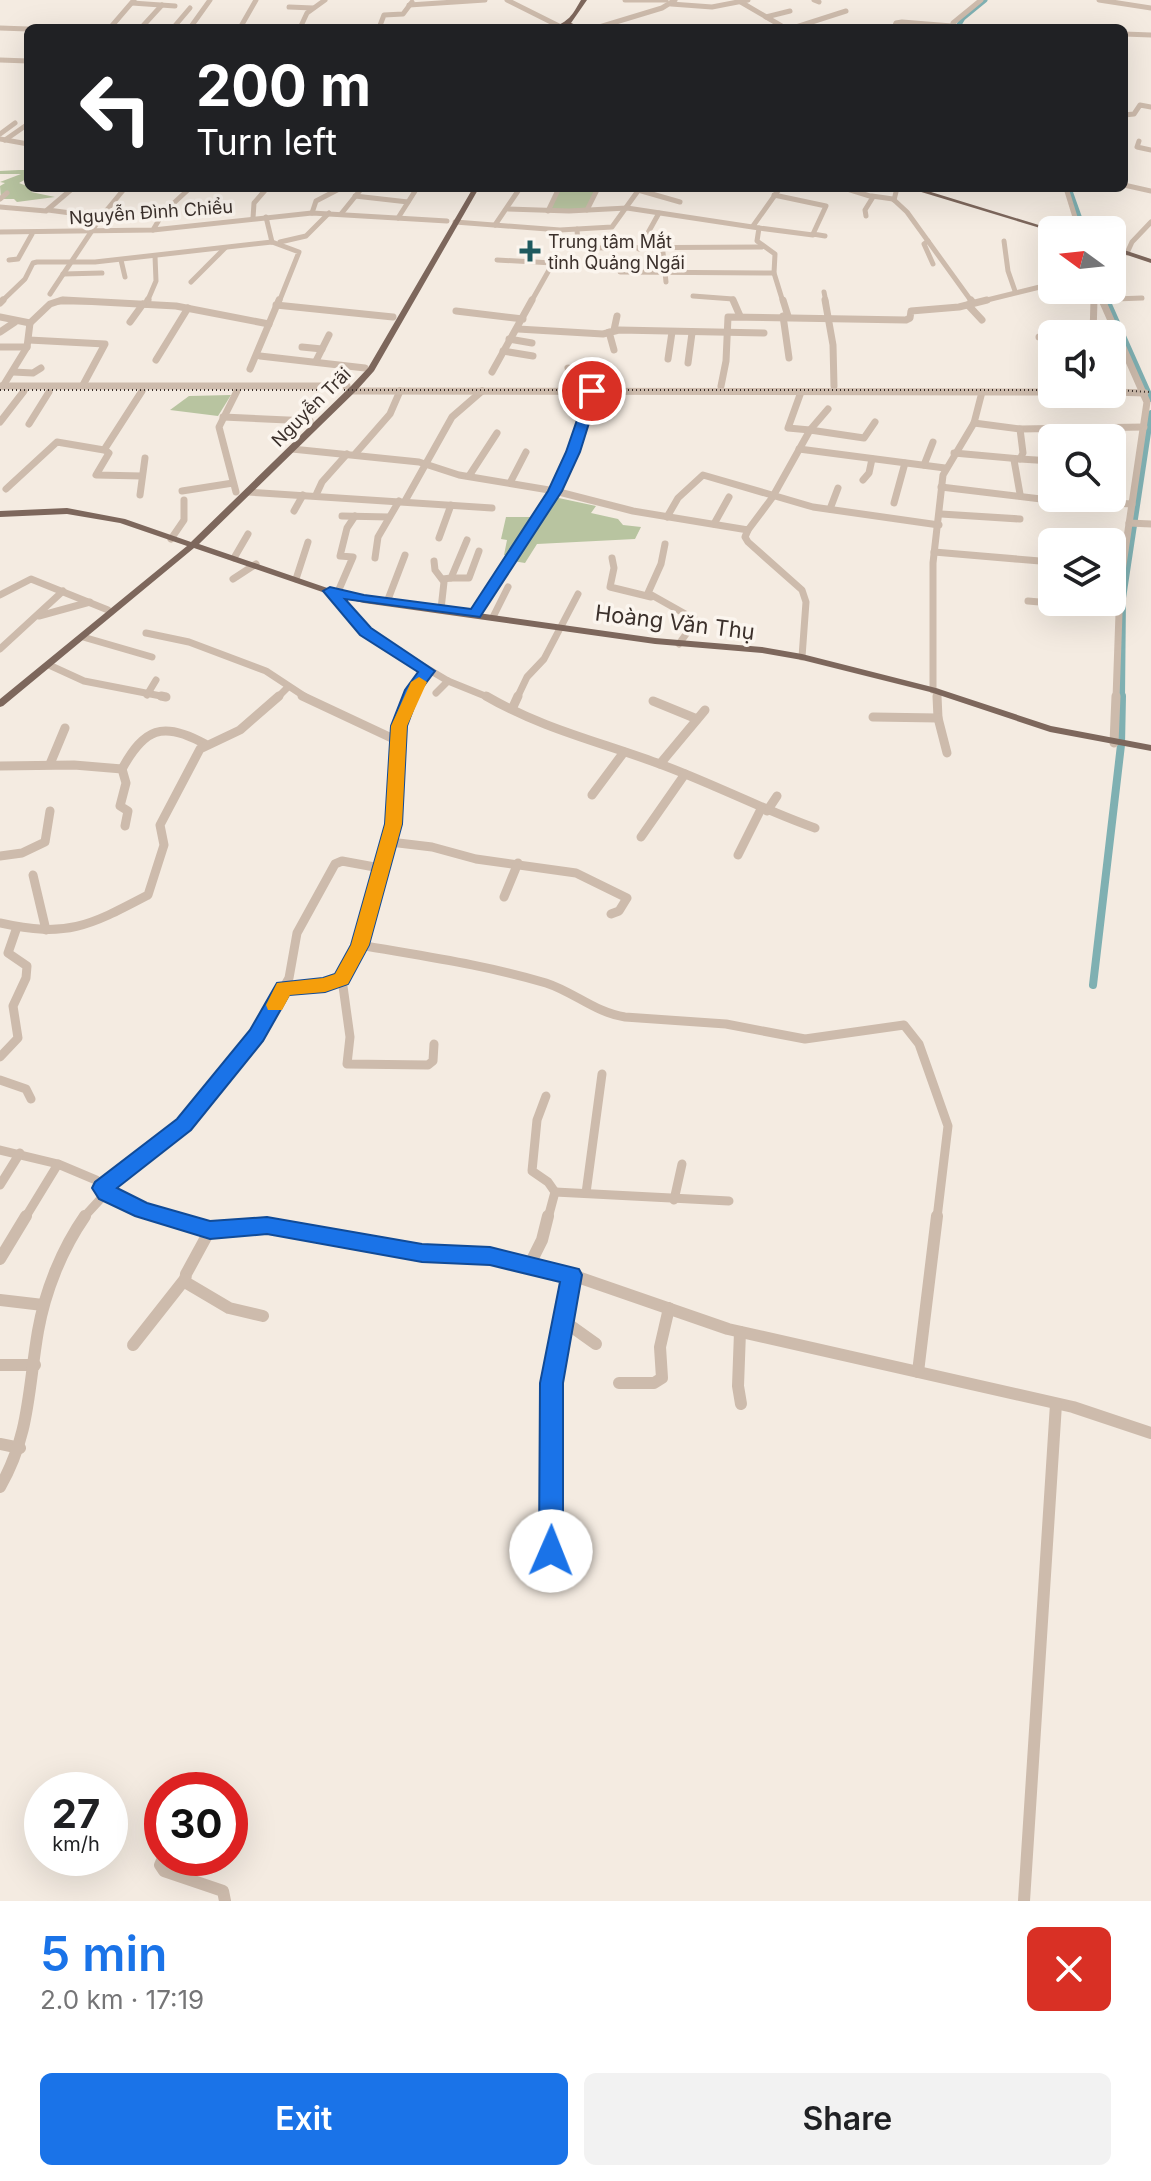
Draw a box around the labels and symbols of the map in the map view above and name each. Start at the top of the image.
street label: Nguyễn Đình Chiểu [68,196,234,228]
north arrow [1038,216,1126,304]
place label: Trung tâm Mắt tỉnh Quảng Ngãi [548,231,685,273]
marker: Trung tâm Mắt tỉnh Quảng Ngãi [519,240,541,262]
pin [558,357,626,425]
street label: Nguyễn Trãi [267,363,355,451]
street label: Hoàng Văn Thụ [594,599,756,645]
position arrow [509,1509,593,1593]
speed limit sign: 30 [144,1772,248,1876]

